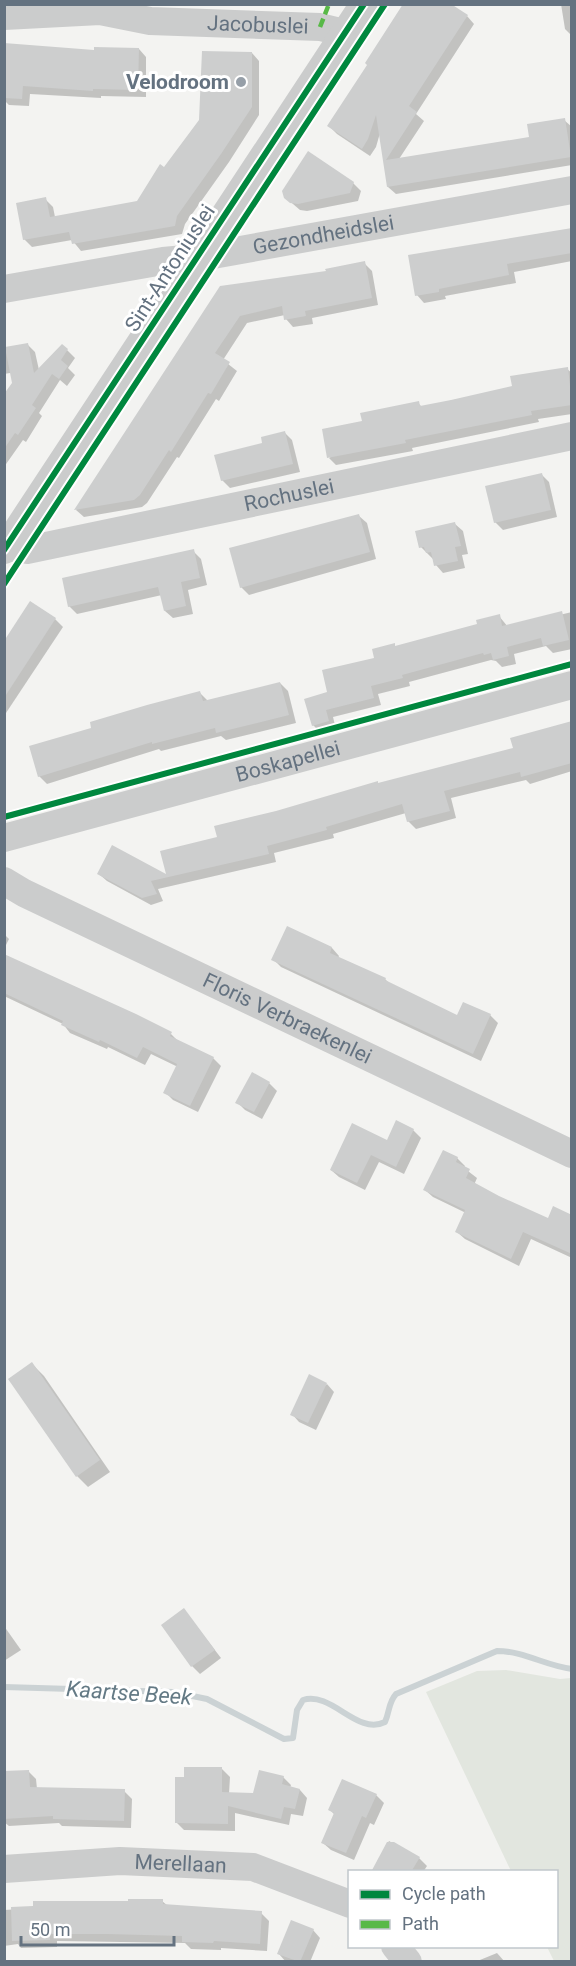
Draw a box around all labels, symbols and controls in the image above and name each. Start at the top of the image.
street label: Jacobuslei [207,11,309,39]
place label: Velodroom [126,70,229,94]
marker: Velodroom [234,75,248,89]
street label: Sint-Antoniuslei [120,200,220,336]
street label: Gezondheidslei [251,210,396,260]
street label: Rochuslei [242,474,336,516]
street label: Boskapellei [233,736,343,787]
street label: Floris Verbraekenlei [199,968,375,1069]
water label: Kaartse Beek [65,1676,194,1710]
street label: Merellaan [134,1850,227,1878]
legend [348,1870,558,1948]
text: Cycle path [402,1883,486,1904]
scale bar [21,1909,174,1947]
text: Path [402,1913,439,1934]
text: 50 m [30,1919,70,1940]

